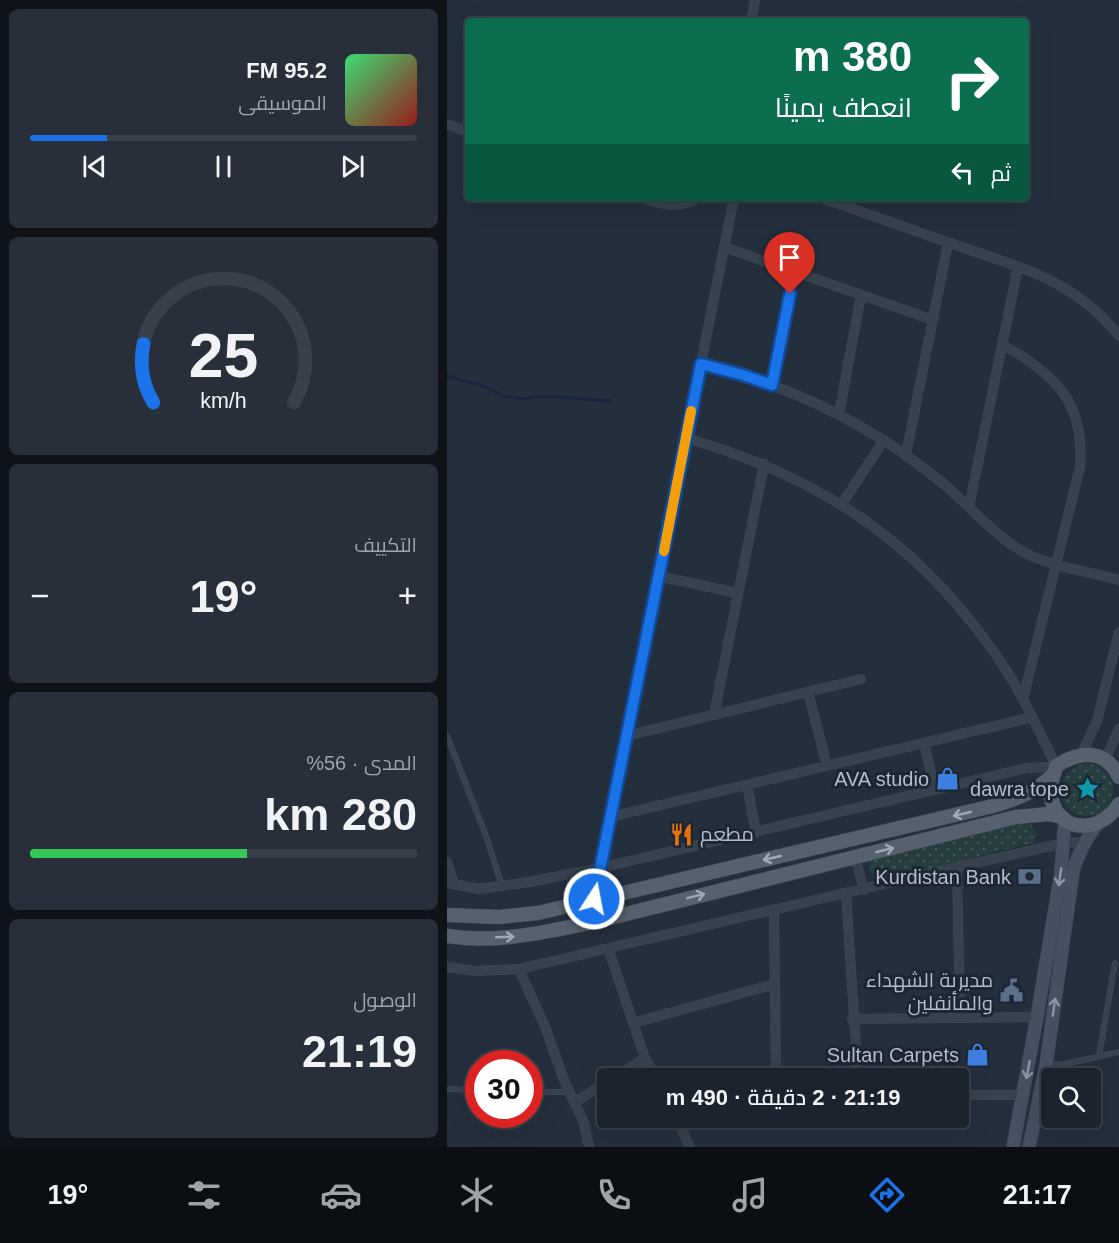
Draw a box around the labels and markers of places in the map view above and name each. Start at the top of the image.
pin [764,232,815,294]
shop icon: AVA studio [934,766,960,792]
place label: AVA studio [834,768,929,790]
place icon: dawra tope [1074,776,1100,802]
place label: dawra tope [970,778,1069,800]
restaurant icon: مطعم [669,821,695,847]
place label: مطعم [700,823,754,848]
bank icon: Kurdistan Bank [1016,864,1042,890]
place label: Kurdistan Bank [875,866,1012,888]
place label: مديرية الشهداء والمأنفلين [866,969,993,1016]
public building icon: مديرية الشهداء والمأنفلين [998,978,1024,1004]
shop icon: Sultan Carpets [964,1042,990,1068]
place label: Sultan Carpets [827,1044,959,1066]

